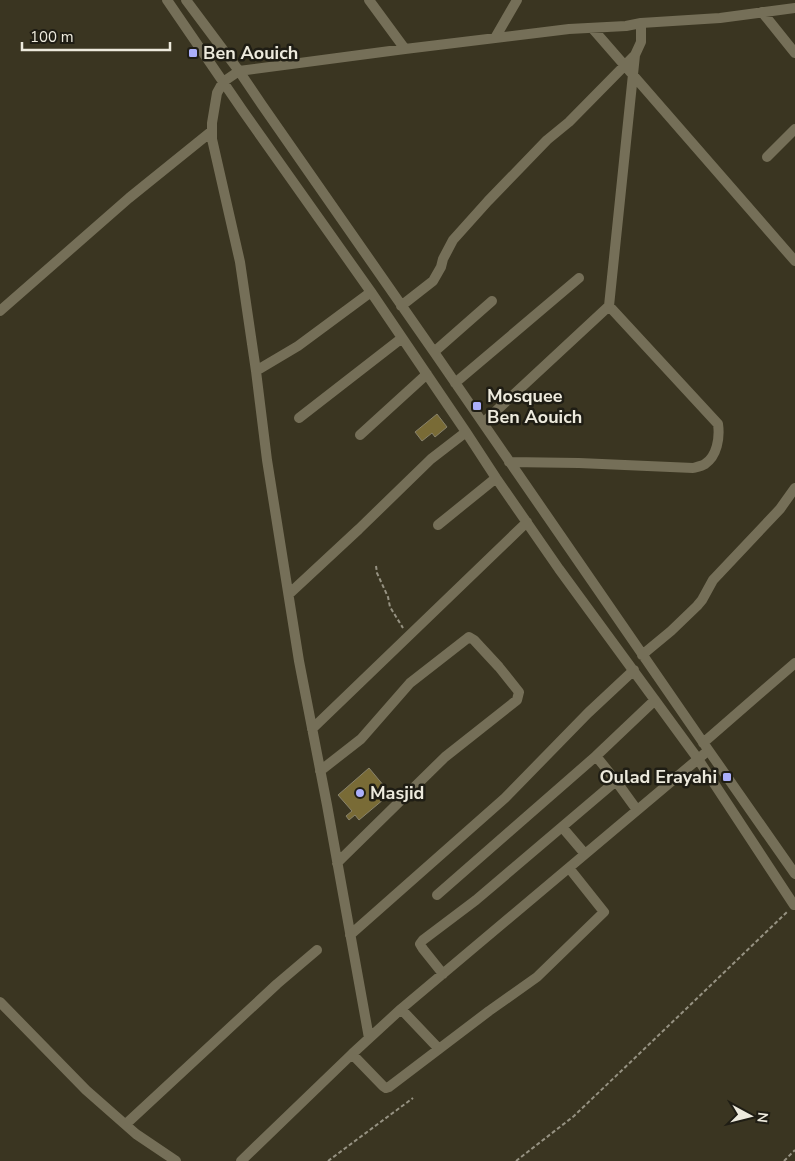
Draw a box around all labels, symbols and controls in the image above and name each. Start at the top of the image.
scale bar [22,20,170,52]
text: 100 m [30,27,74,47]
place label: Ben Aouich [203,41,298,65]
marker: Ben Aouich [187,47,199,59]
place label: Mosquee Ben Aouich [487,384,582,429]
marker: Mosquee Ben Aouich [471,400,483,412]
place label: Oulad Erayahi [599,765,717,789]
marker: Oulad Erayahi [721,771,733,783]
place label: Masjid [370,781,424,805]
marker: Masjid [354,787,366,799]
north arrow [725,1091,775,1141]
text: N [752,1111,772,1124]

